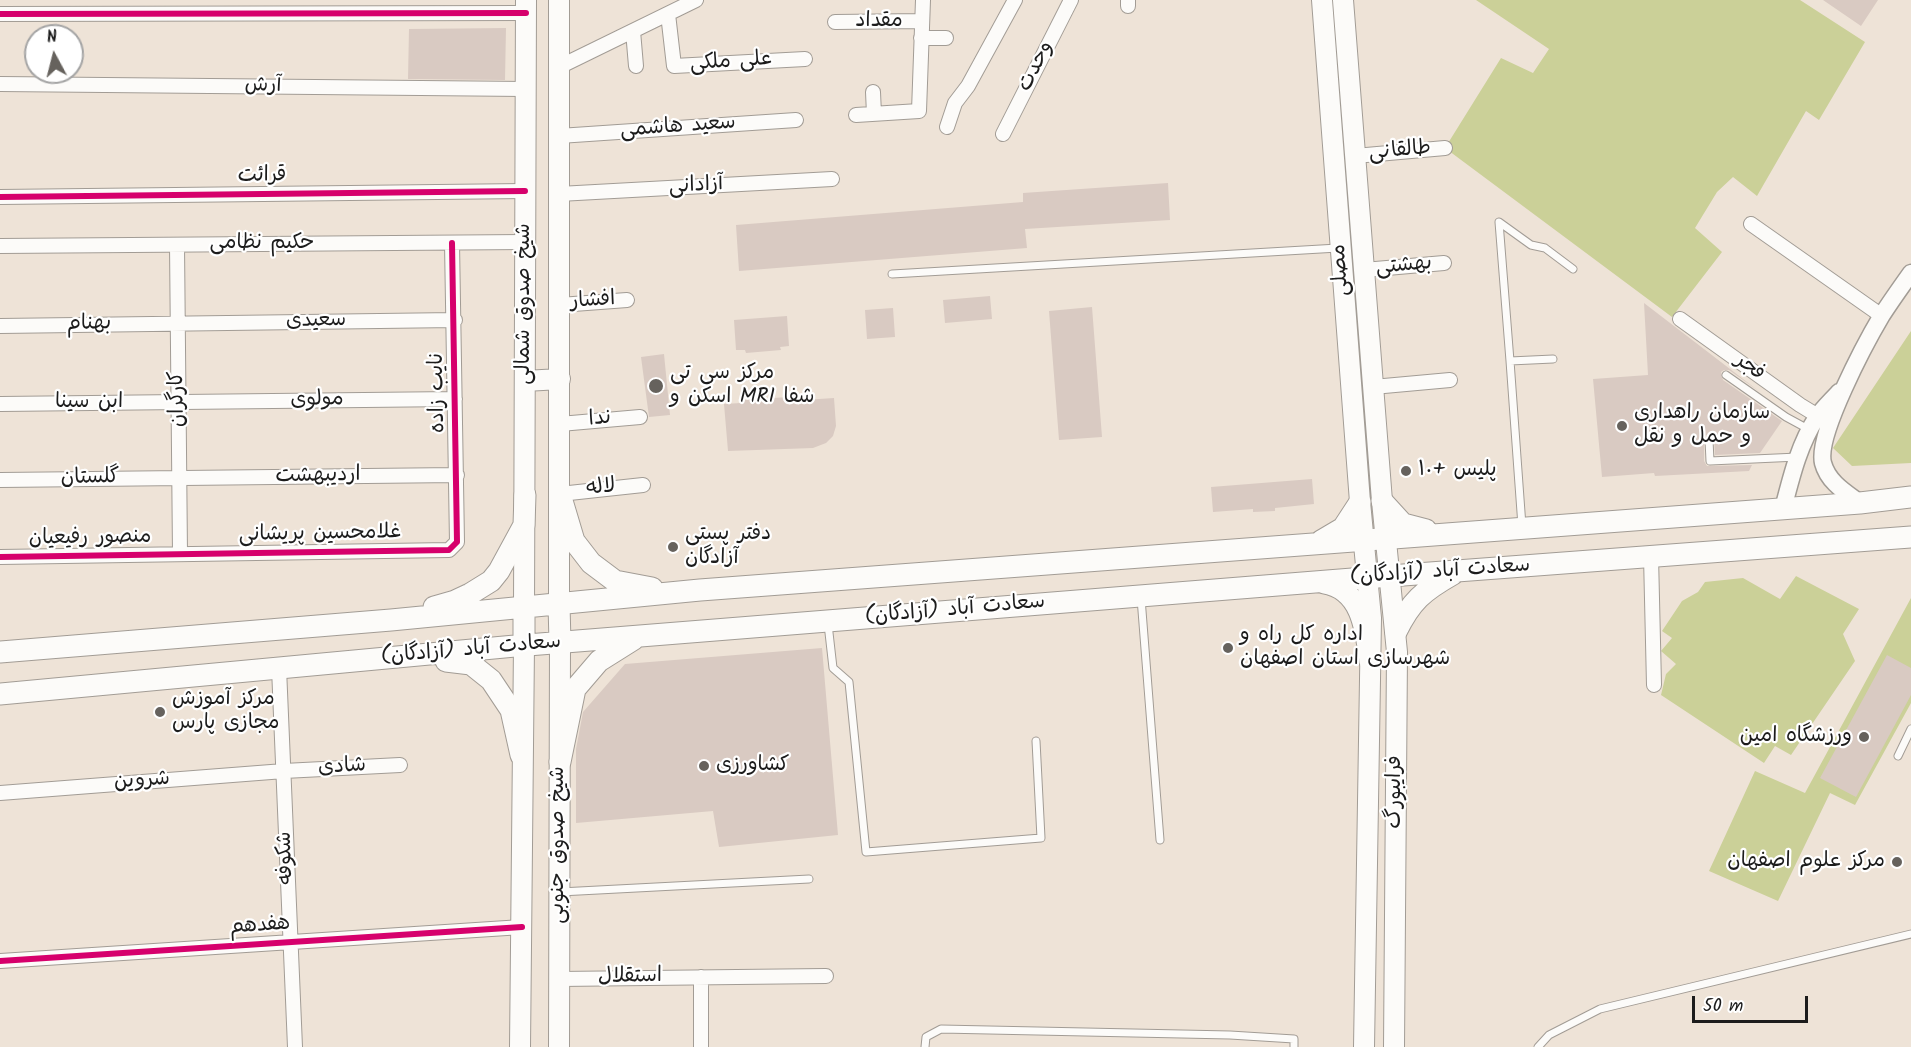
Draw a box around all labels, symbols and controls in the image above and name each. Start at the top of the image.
street label: مقداد [855,9,903,35]
north arrow [24,24,84,84]
text: N [45,25,59,51]
street label: وحدت [1014,38,1060,96]
street label: علی ملکی [689,48,773,78]
street label: آرش [244,74,282,100]
street label: سعید هاشمی [619,111,737,145]
street label: طالقانی [1368,137,1432,167]
street label: قرائت [237,164,287,190]
street label: آزادانی [668,173,724,201]
street label: شیخ صدوق شمالی [512,223,538,385]
street label: حکیم نظامی [210,231,314,257]
street label: مصلی [1328,243,1356,297]
street label: بهشتی [1375,252,1433,282]
street label: افشار [570,288,616,316]
street label: سعیدی [286,309,346,335]
street label: بهنام [67,312,111,338]
street label: فجر [1729,349,1769,387]
street label: نایب زاده [426,353,452,433]
place label: مرکز سی تی اسکن و MRI شفا [670,361,815,411]
street label: کارگران [166,371,192,427]
marker: مرکز سی تی اسکن و MRI شفا [647,377,665,395]
street label: مولوی [290,388,344,414]
street label: ابن سینا [55,390,123,416]
place label: سازمان راهداری و حمل و نقل [1634,401,1770,451]
street label: ندا [588,406,612,434]
marker: سازمان راهداری و حمل و نقل [1615,419,1629,433]
place label: پلیس +۱۰ [1418,458,1497,484]
street label: اردیبهشت [275,464,361,490]
marker: پلیس +۱۰ [1399,464,1413,478]
street label: گلستان [60,466,120,492]
street label: لاله [585,475,617,503]
street label: غلامحسین پریشانی [239,521,401,549]
place label: دفتر پستی آزادگان [685,522,771,572]
street label: منصور رفیعیان [28,525,152,553]
marker: دفتر پستی آزادگان [666,540,680,554]
street label: سعادت آباد (آزادگان) [1349,554,1531,592]
street label: سعادت آباد (آزادگان) [864,591,1046,631]
place label: اداره کل راه و شهرسازی استان اصفهان [1240,623,1450,673]
street label: سعادت آباد (آزادگان) [380,631,562,671]
marker: اداره کل راه و شهرسازی استان اصفهان [1221,641,1235,655]
place label: مرکز آموزش مجازی پارس [172,687,280,737]
marker: مرکز آموزش مجازی پارس [153,705,167,719]
place label: ورزشگاه امین [1740,724,1852,750]
marker: ورزشگاه امین [1857,730,1871,744]
place label: کشاورزی [716,753,790,779]
street label: شادی [317,754,367,782]
street label: فرایبورگ [1383,755,1409,829]
marker: کشاورزی [697,759,711,773]
street label: شیخ صدوق جنوبی [546,766,572,924]
street label: شروین [113,767,171,797]
street label: شکوفه [273,831,301,885]
place label: مرکز علوم اصفهان [1727,849,1885,875]
marker: مرکز علوم اصفهان [1890,855,1904,869]
street label: هفدهم [229,912,291,942]
street label: استقلال [598,965,662,991]
scale bar [1695,984,1810,1022]
text: 50 m [1703,992,1743,1021]

